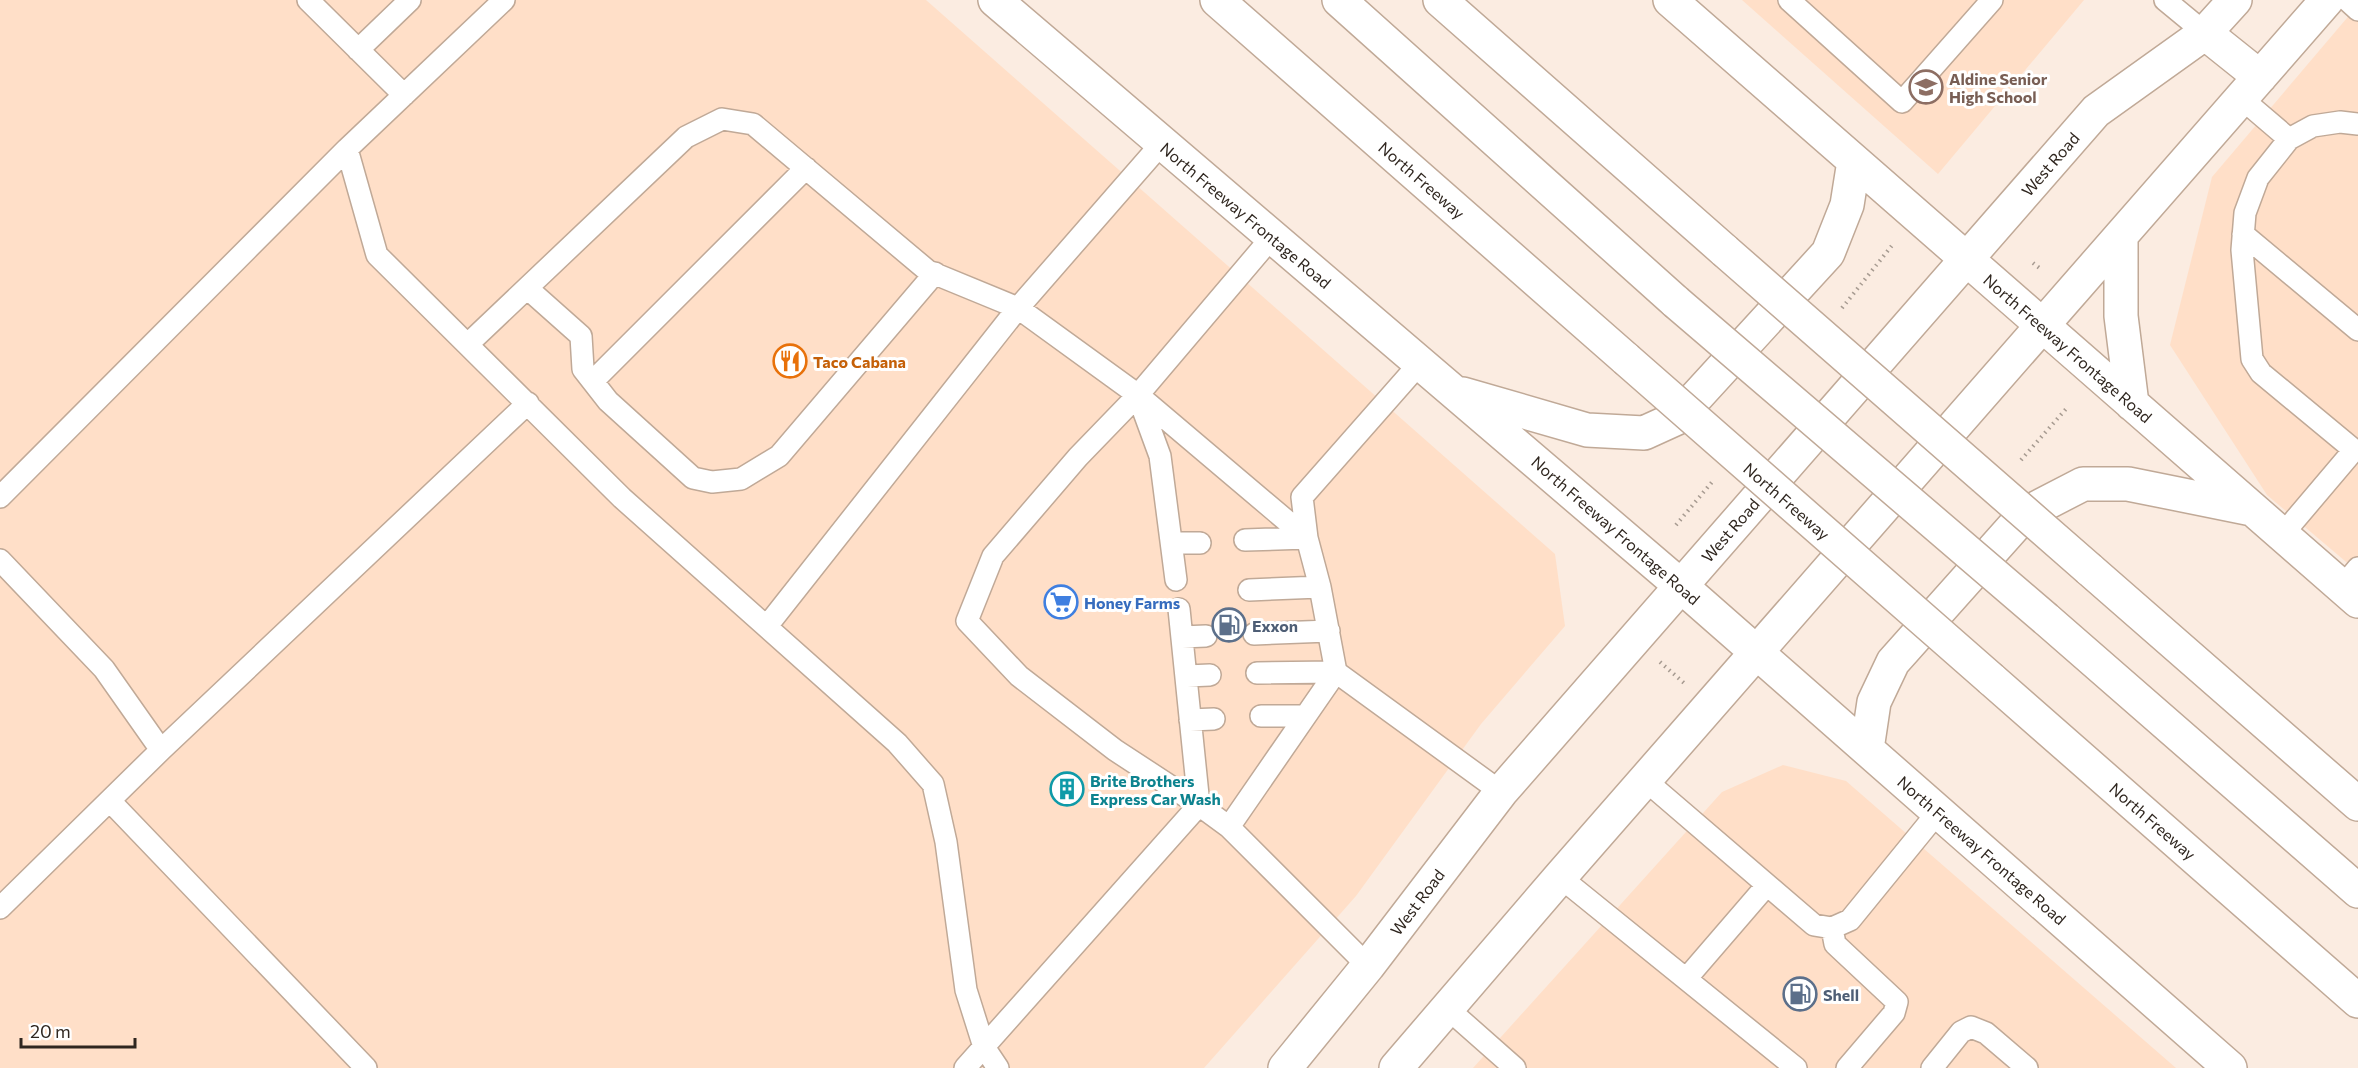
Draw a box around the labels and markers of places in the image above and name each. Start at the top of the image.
school or university icon: Aldine Senior High School [1908,69,1944,105]
place label: Aldine Senior High School [1949,69,2048,106]
restaurant icon: Taco Cabana [772,343,808,379]
place label: Taco Cabana [813,352,906,371]
supermarket icon: Honey Farms [1043,584,1079,620]
place label: Honey Farms [1084,593,1180,612]
fuel station icon: Exxon [1211,607,1247,643]
place label: Exxon [1252,616,1298,635]
building icon: Brite Brothers Express Car Wash [1049,771,1085,807]
place label: Brite Brothers Express Car Wash [1090,771,1221,808]
fuel station icon: Shell [1782,976,1818,1012]
place label: Shell [1823,985,1859,1004]

